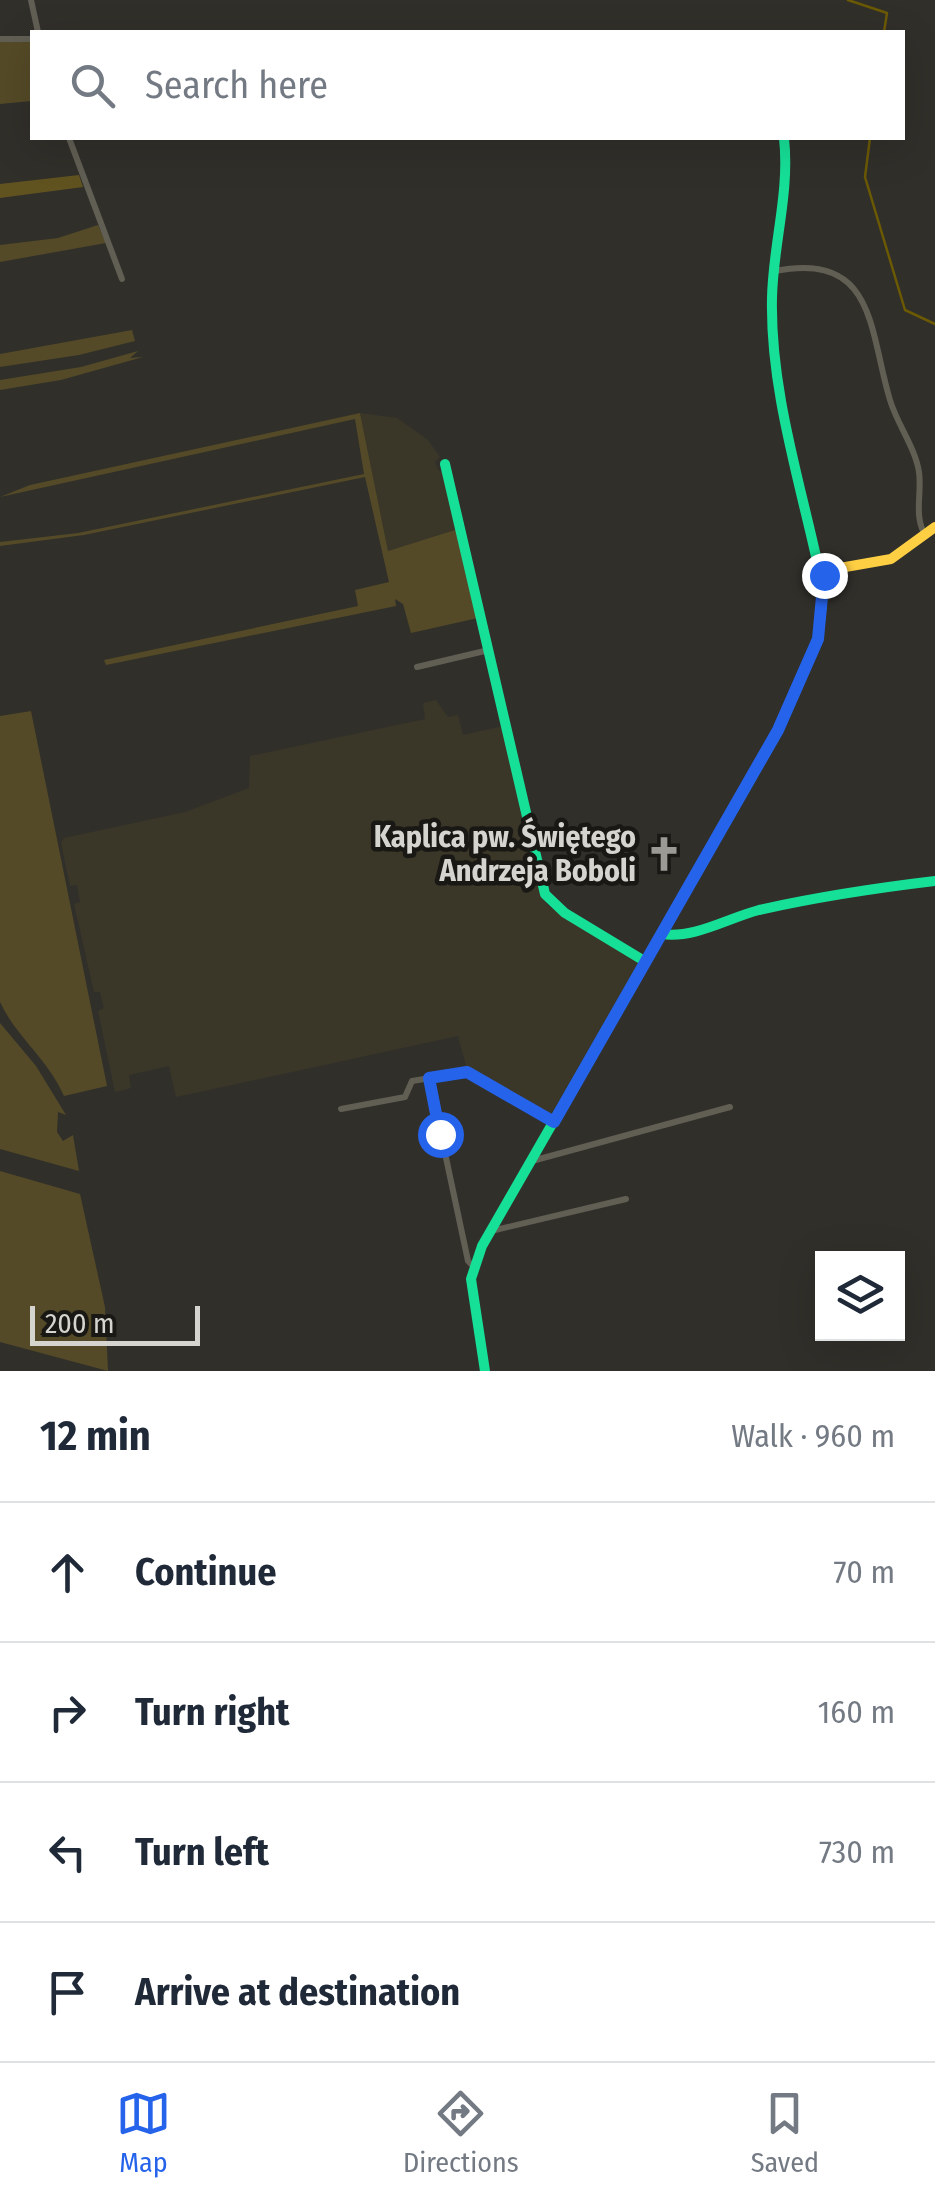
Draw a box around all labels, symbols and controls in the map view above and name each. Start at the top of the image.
search box [30,30,905,140]
icon: search [65,58,120,113]
text: Search here [145,62,328,108]
route end [802,553,848,599]
place label: Kaplica pw. Świętego Andrzeja Boboli [374,817,636,889]
church icon: Kaplica pw. Świętego Andrzeja Boboli [645,835,683,873]
route start [418,1112,464,1158]
map controls [815,1251,905,1341]
button: layers [815,1251,905,1341]
scale bar [30,1301,200,1346]
text: 200 m [45,1307,115,1340]
text: 12 min [40,1411,151,1461]
text: Walk · 960 m [731,1417,895,1455]
icon: ahead [40,1545,95,1600]
text: Continue [135,1549,276,1595]
text: 70 m [834,1553,895,1591]
icon: right [40,1685,95,1740]
text: Turn right [135,1689,289,1735]
text: 160 m [818,1693,895,1731]
icon: left [40,1825,95,1880]
text: Turn left [135,1829,269,1875]
text: 730 m [819,1833,895,1871]
icon: arrive [40,1965,95,2020]
text: Arrive at destination [135,1969,460,2015]
tab: Map [116,2086,171,2179]
tab: Directions [403,2086,519,2179]
tab: Saved [751,2086,819,2179]

